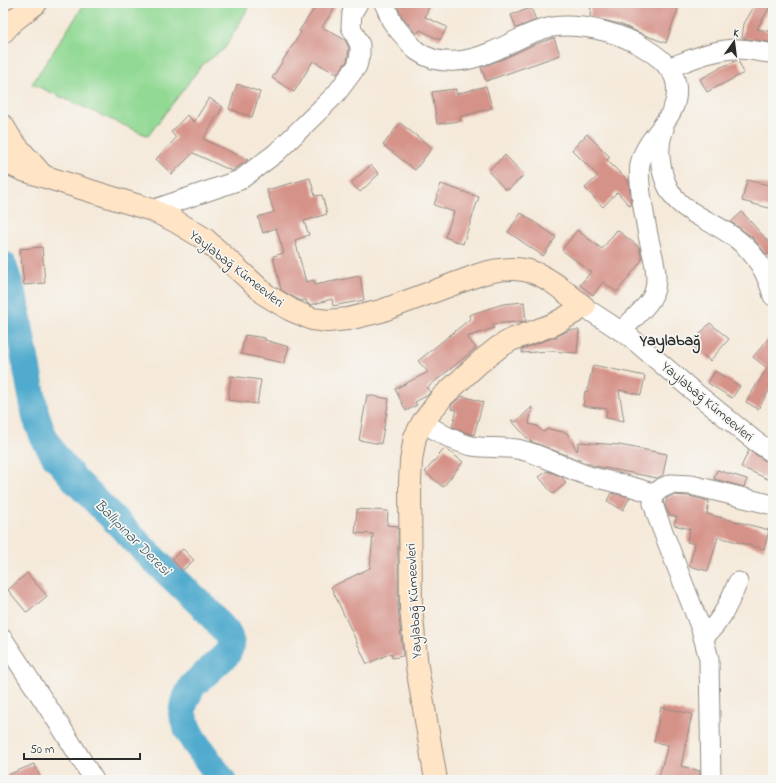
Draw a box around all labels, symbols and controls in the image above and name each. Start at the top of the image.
north arrow [714,22,754,62]
text: K [732,25,741,42]
street label: Yaylabağ Kümeevleri [183,225,288,314]
district label: Yaylabağ [639,329,700,354]
street label: Yaylabağ Kümeevleri [655,357,758,448]
water label: Ballıpınar Deresi [89,495,176,582]
street label: Yaylabağ Kümeevleri [401,543,429,659]
scale bar [24,735,140,761]
text: 50 m [30,741,54,759]

